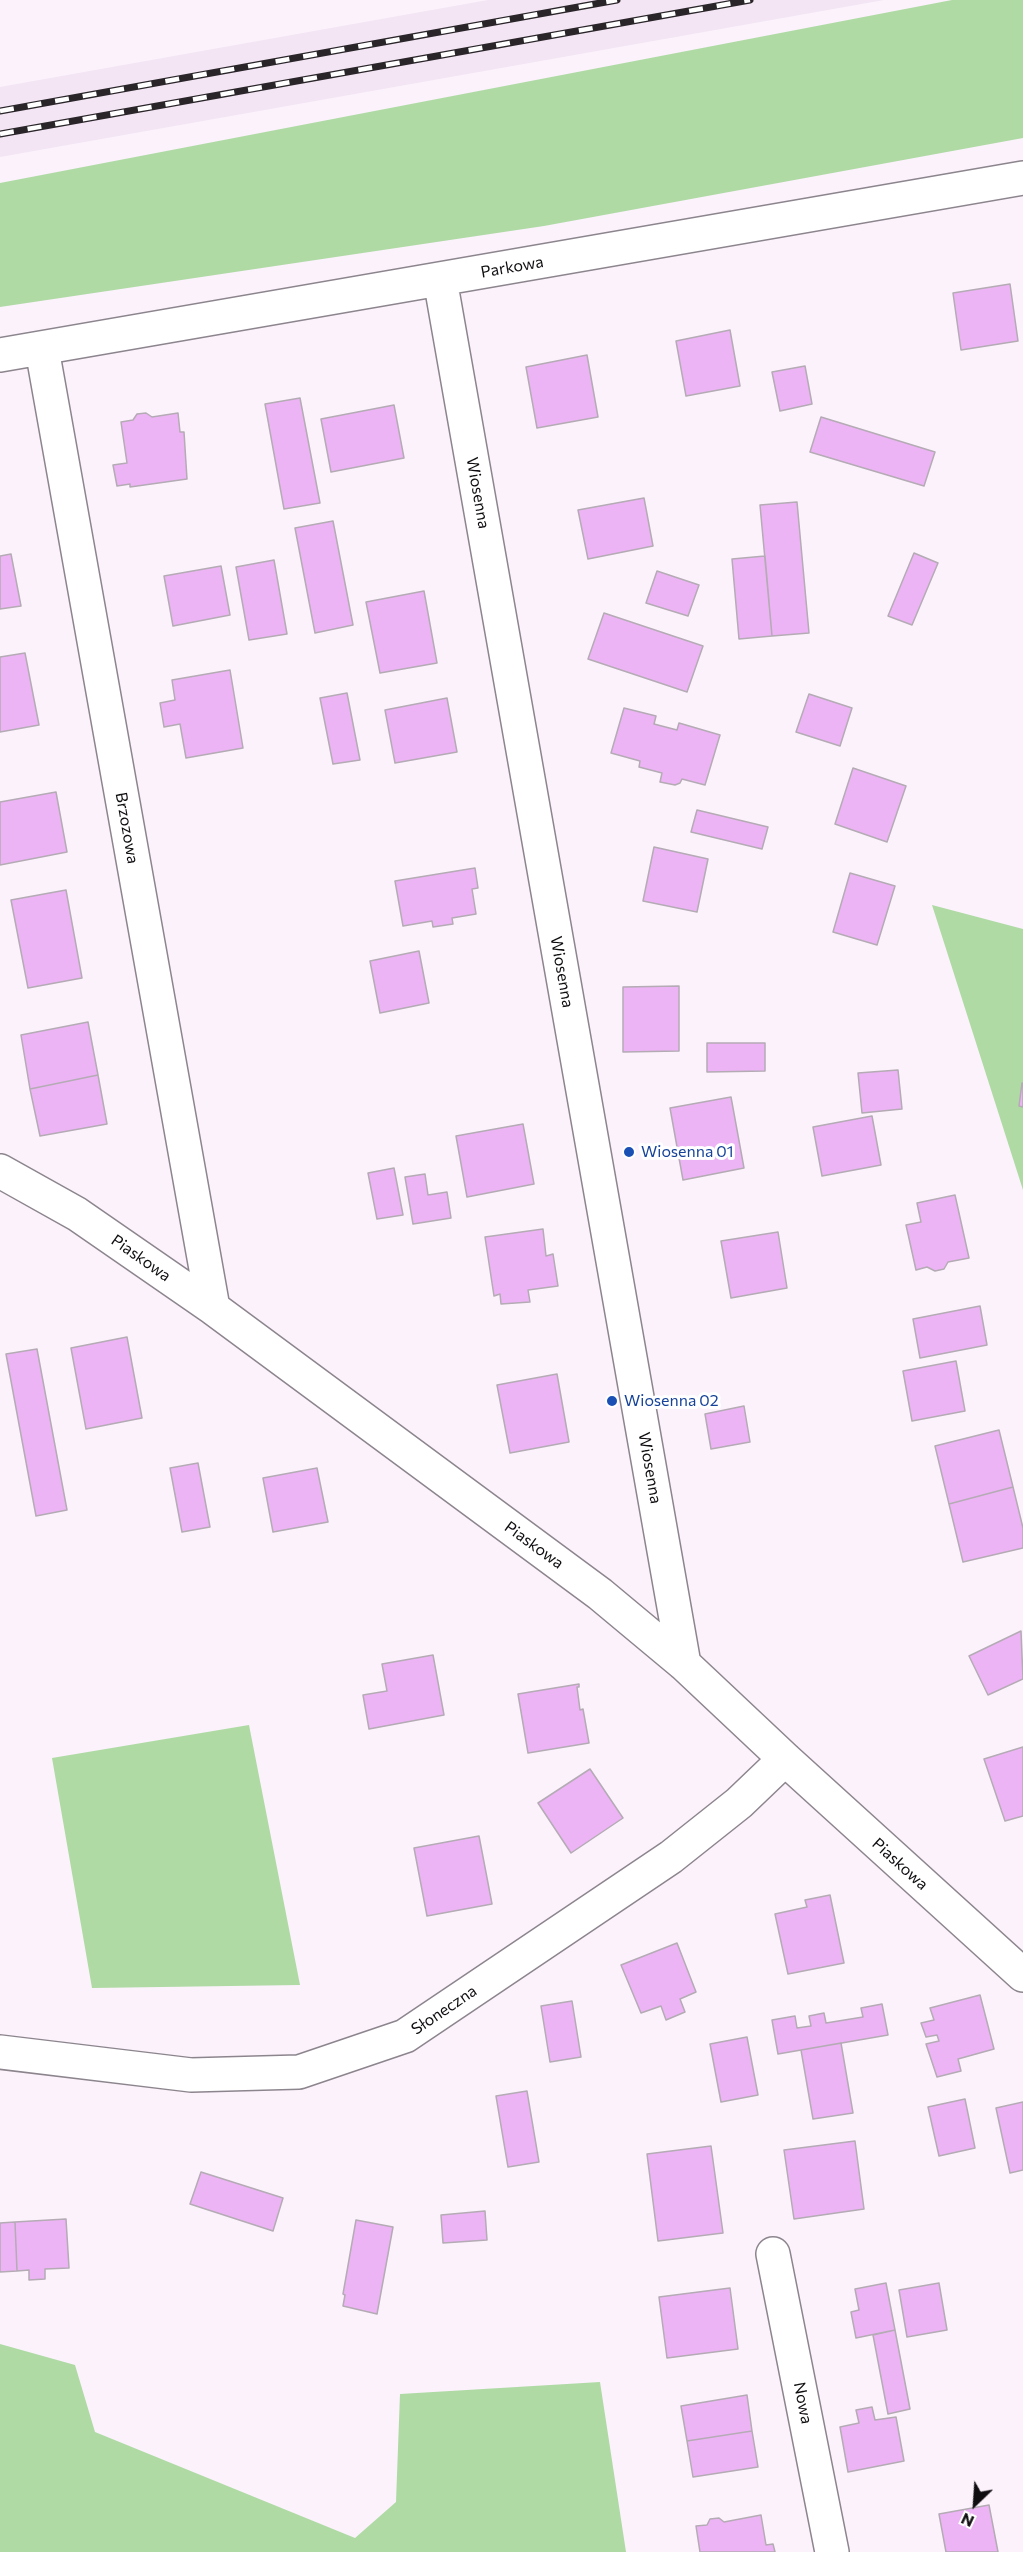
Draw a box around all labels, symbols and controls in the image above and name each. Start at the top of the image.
street label: Parkowa [479,252,545,282]
street label: Wiosenna [462,456,494,530]
street label: Brzozowa [111,791,143,865]
street label: Wiosenna [546,935,578,1009]
place label: Wiosenna 01 [641,1142,734,1162]
marker: Wiosenna 01 [622,1145,636,1159]
street label: Piaskowa [107,1231,175,1285]
place label: Wiosenna 02 [624,1391,719,1411]
marker: Wiosenna 02 [605,1394,619,1408]
street label: Wiosenna [634,1431,666,1505]
street label: Piaskowa [501,1517,567,1573]
street label: Piaskowa [868,1834,932,1894]
street label: Słoneczna [408,1981,480,2039]
street label: Nowa [790,2380,816,2426]
north arrow [945,2474,1005,2534]
text: N [958,2510,977,2532]

